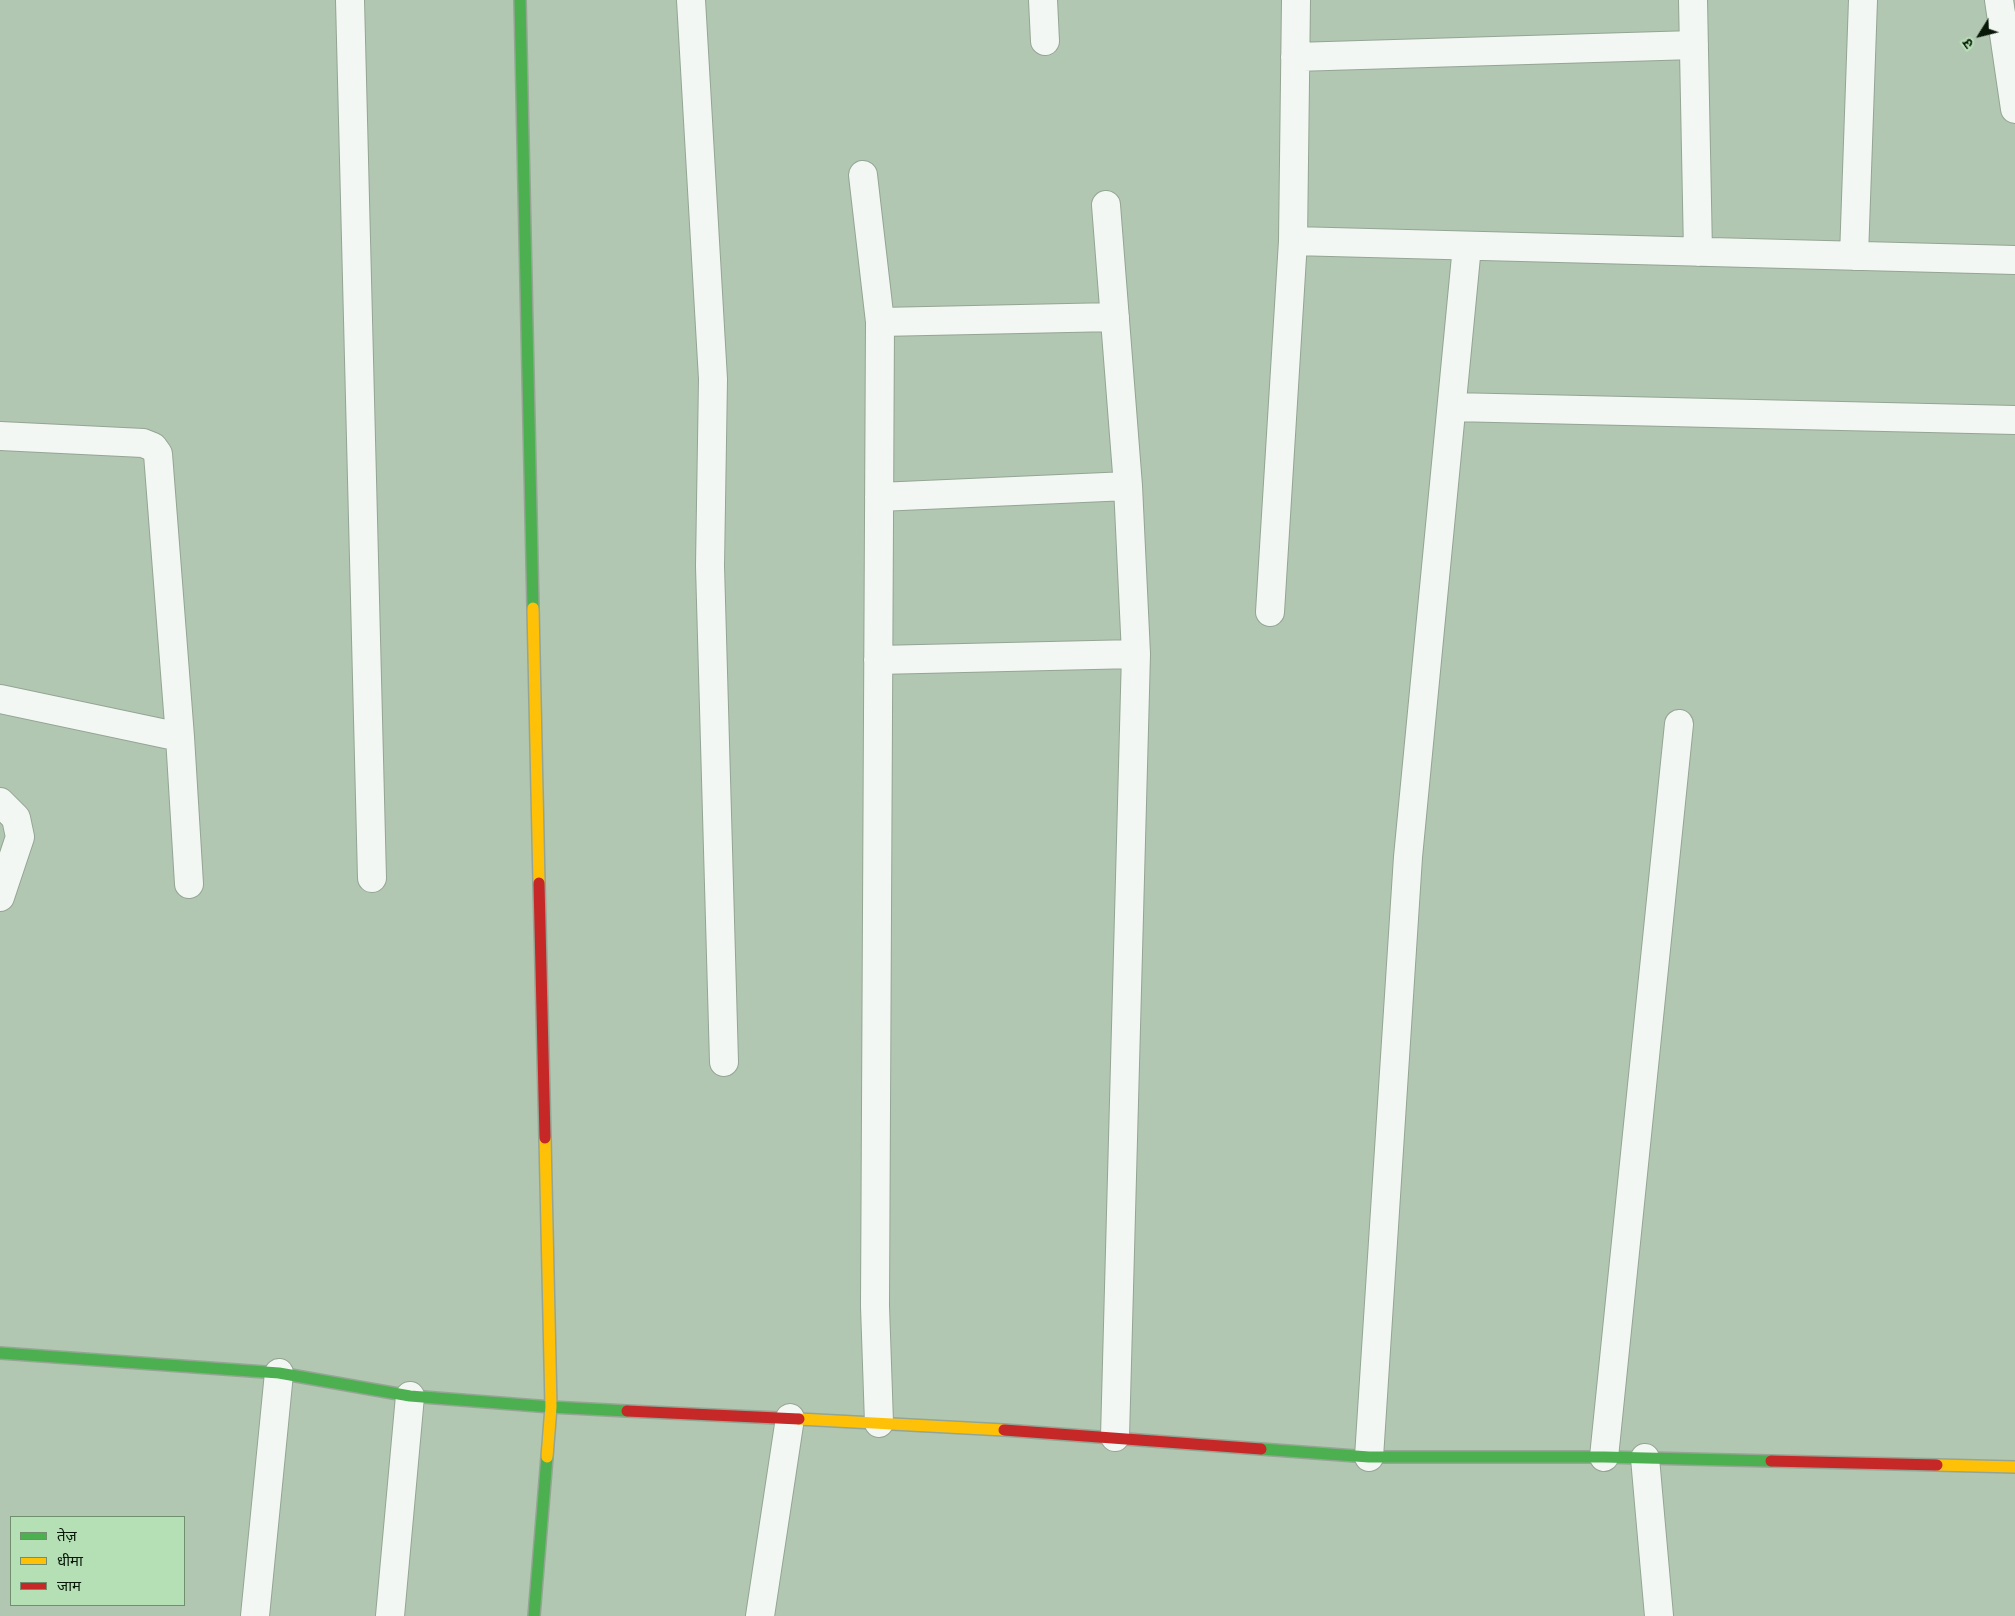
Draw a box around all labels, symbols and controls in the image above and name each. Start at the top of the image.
north arrow [1955,10,2005,60]
text: उ [1957,35,1978,53]
legend [10,1516,185,1606]
text: तेज़ [57,1525,77,1546]
text: धीमा [57,1550,83,1571]
text: जाम [57,1575,81,1596]

